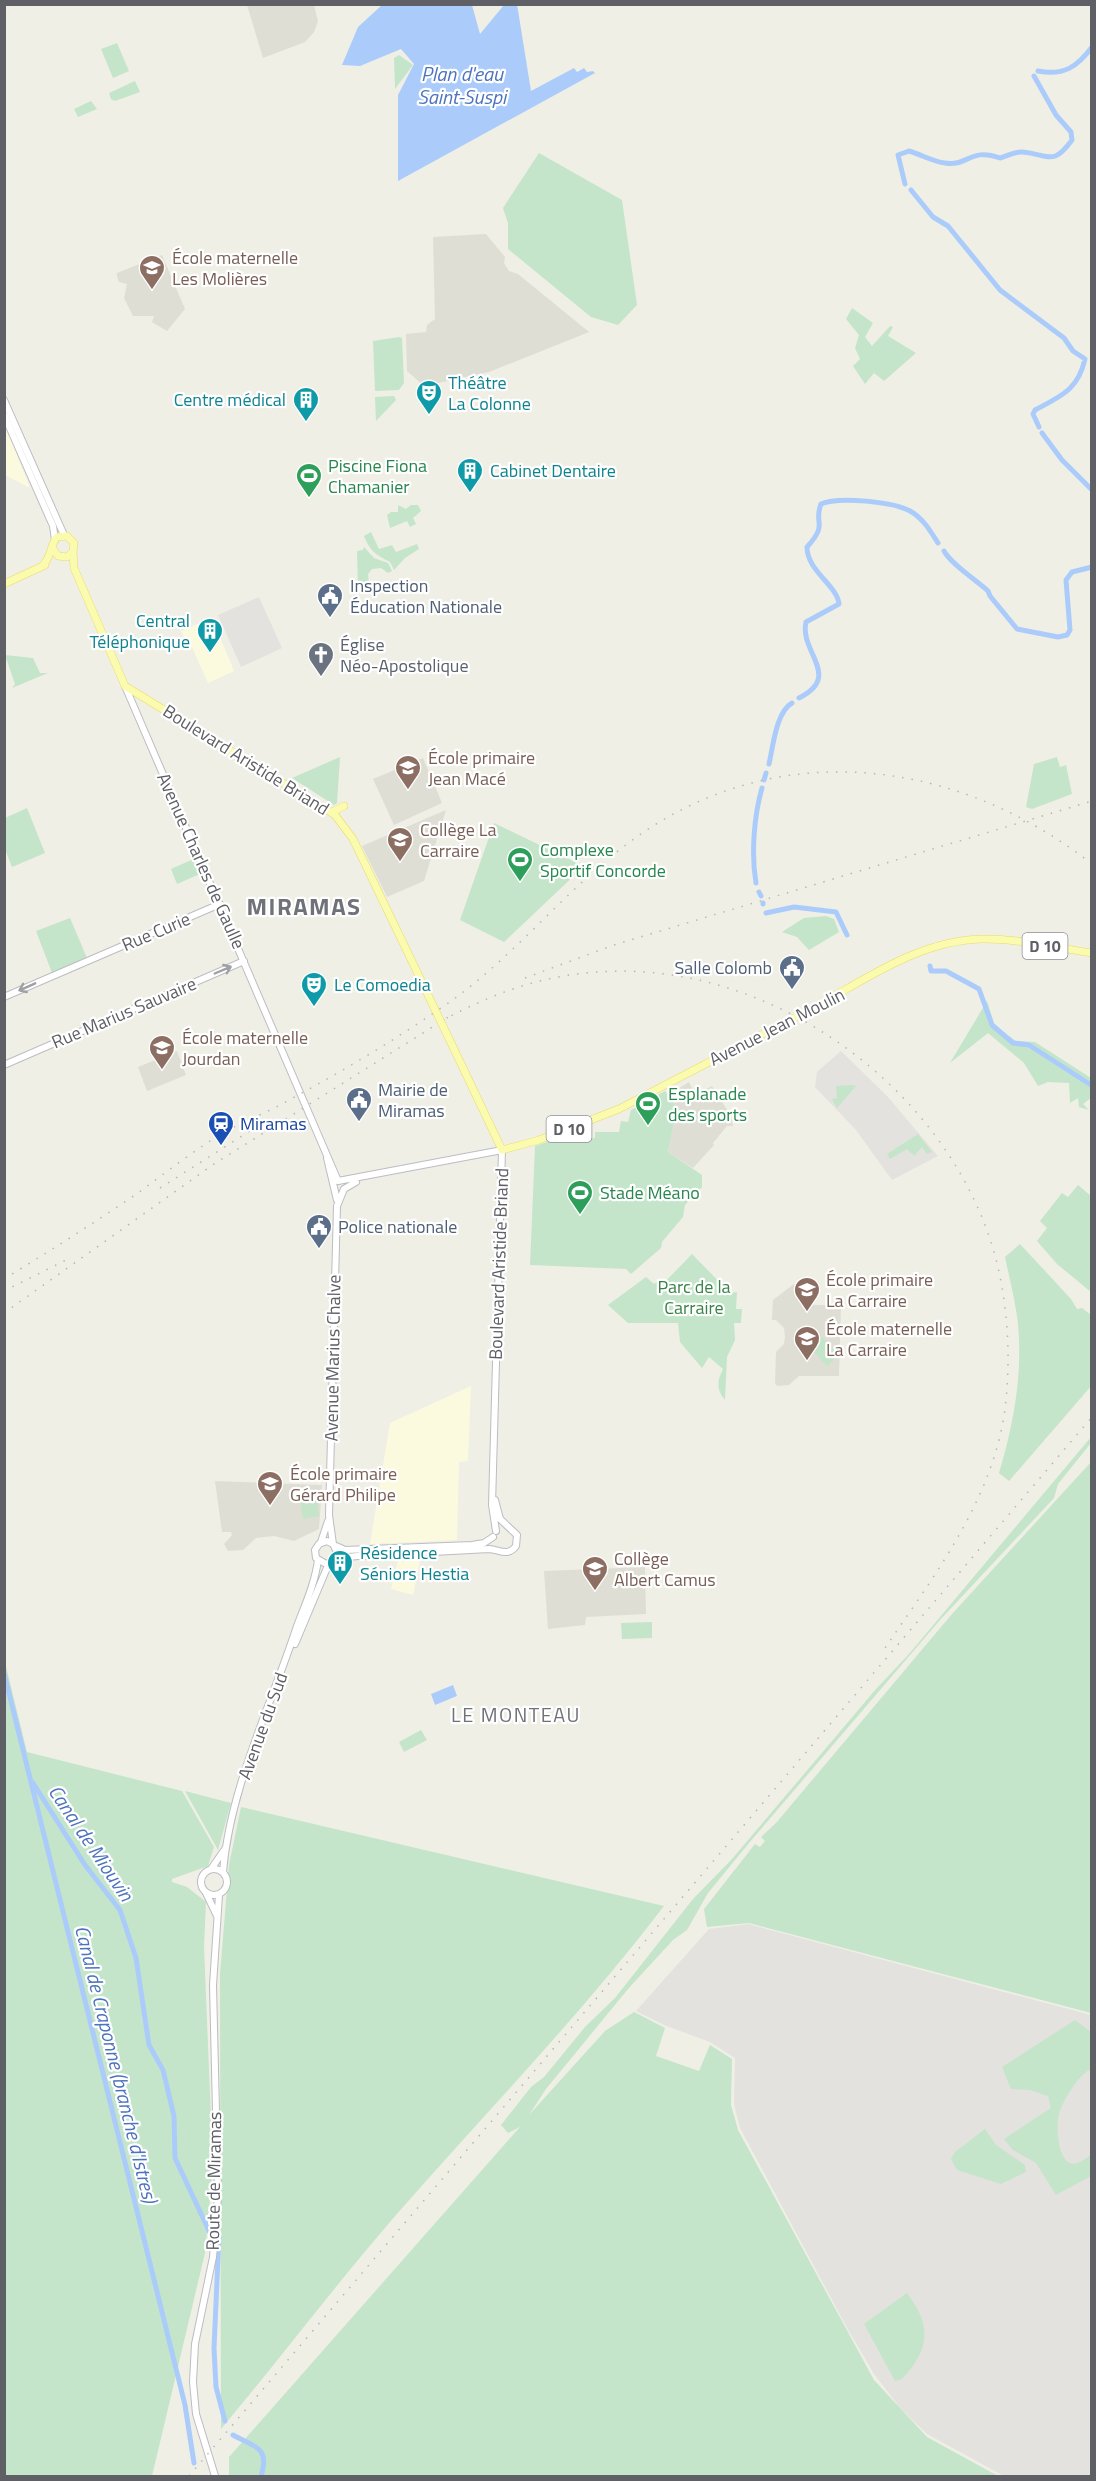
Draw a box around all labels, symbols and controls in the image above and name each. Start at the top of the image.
water label: Plan d'eau Saint-Suspi [418,58,509,112]
place label: École maternelle Les Molières [172,244,298,292]
school or university icon: École maternelle Les Molières [137,253,167,291]
place label: Théâtre La Colonne [448,369,531,417]
theatre icon: Théâtre La Colonne [414,378,444,416]
building icon: Centre médical [291,385,321,423]
place label: Centre médical [174,386,286,413]
place label: Piscine Fiona Chamanier [328,452,427,500]
building icon: Cabinet Dentaire [455,456,485,494]
place label: Cabinet Dentaire [490,457,616,484]
sports icon: Piscine Fiona Chamanier [294,461,324,499]
place label: Inspection Éducation Nationale [350,572,502,620]
public building icon: Inspection Éducation Nationale [315,581,345,619]
place label: Central Téléphonique [89,607,190,655]
building icon: Central Téléphonique [195,616,225,654]
place label: Église Néo-Apostolique [340,631,469,679]
church icon: Église Néo-Apostolique [306,640,336,678]
street label: Boulevard Aristide Briand [158,697,335,822]
place label: École primaire Jean Macé [428,744,535,792]
school or university icon: École primaire Jean Macé [393,753,423,791]
street label: Avenue Charles de Gaulle [150,768,252,953]
place label: Collège La Carraire [420,816,496,864]
school or university icon: Collège La Carraire [385,825,415,863]
place label: Complexe Sportif Concorde [540,836,666,884]
sports icon: Complexe Sportif Concorde [505,845,535,883]
district label: MIRAMAS [246,888,362,924]
street label: Rue Curie [117,905,194,958]
road number: D 10 [1022,933,1068,959]
public building icon: Salle Colomb [777,953,807,991]
place label: Salle Colomb [675,954,772,981]
one-way arrow [213,964,231,975]
street label: Rue Marius Sauvaire [47,970,200,1055]
theatre icon: Le Comoedia [299,970,329,1008]
place label: Le Comoedia [334,971,431,998]
street label: Avenue Jean Moulin [704,981,849,1072]
one-way arrow [18,982,36,993]
place label: École maternelle Jourdan [182,1024,308,1072]
school or university icon: École maternelle Jourdan [147,1033,177,1071]
place label: Mairie de Miramas [378,1076,448,1124]
place label: Esplanade des sports [668,1080,747,1128]
public building icon: Mairie de Miramas [344,1085,374,1123]
sports icon: Esplanade des sports [633,1089,663,1127]
station icon: Miramas [206,1109,236,1147]
place label: Miramas [240,1110,307,1137]
road number: D 10 [546,1116,592,1142]
street label: Boulevard Aristide Briand [482,1168,515,1360]
sports icon: Stade Méano [565,1178,595,1216]
place label: Stade Méano [600,1179,700,1206]
public building icon: Police nationale [304,1212,334,1250]
place label: Police nationale [338,1213,457,1240]
place label: École primaire La Carraire [826,1266,933,1314]
park label: Parc de la Carraire [657,1273,731,1321]
street label: Avenue Marius Chalve [318,1274,347,1442]
school or university icon: École primaire La Carraire [792,1275,822,1313]
place label: École maternelle La Carraire [826,1315,952,1363]
school or university icon: École maternelle La Carraire [792,1324,822,1362]
place label: École primaire Gérard Philipe [290,1460,397,1508]
school or university icon: École primaire Gérard Philipe [255,1469,285,1507]
place label: Résidence Séniors Hestia [360,1539,469,1587]
place label: Collège Albert Camus [614,1545,716,1593]
building icon: Résidence Séniors Hestia [325,1548,355,1586]
school or university icon: Collège Albert Camus [580,1554,610,1592]
street label: Avenue du Sud [231,1669,294,1783]
district label: LE MONTEAU [451,1699,581,1730]
water label: Canal de Miouvin [41,1778,143,1908]
water label: Canal de Craponne (branche d'Istres) [67,1922,166,2207]
street label: Route de Miramas [199,2111,228,2251]

